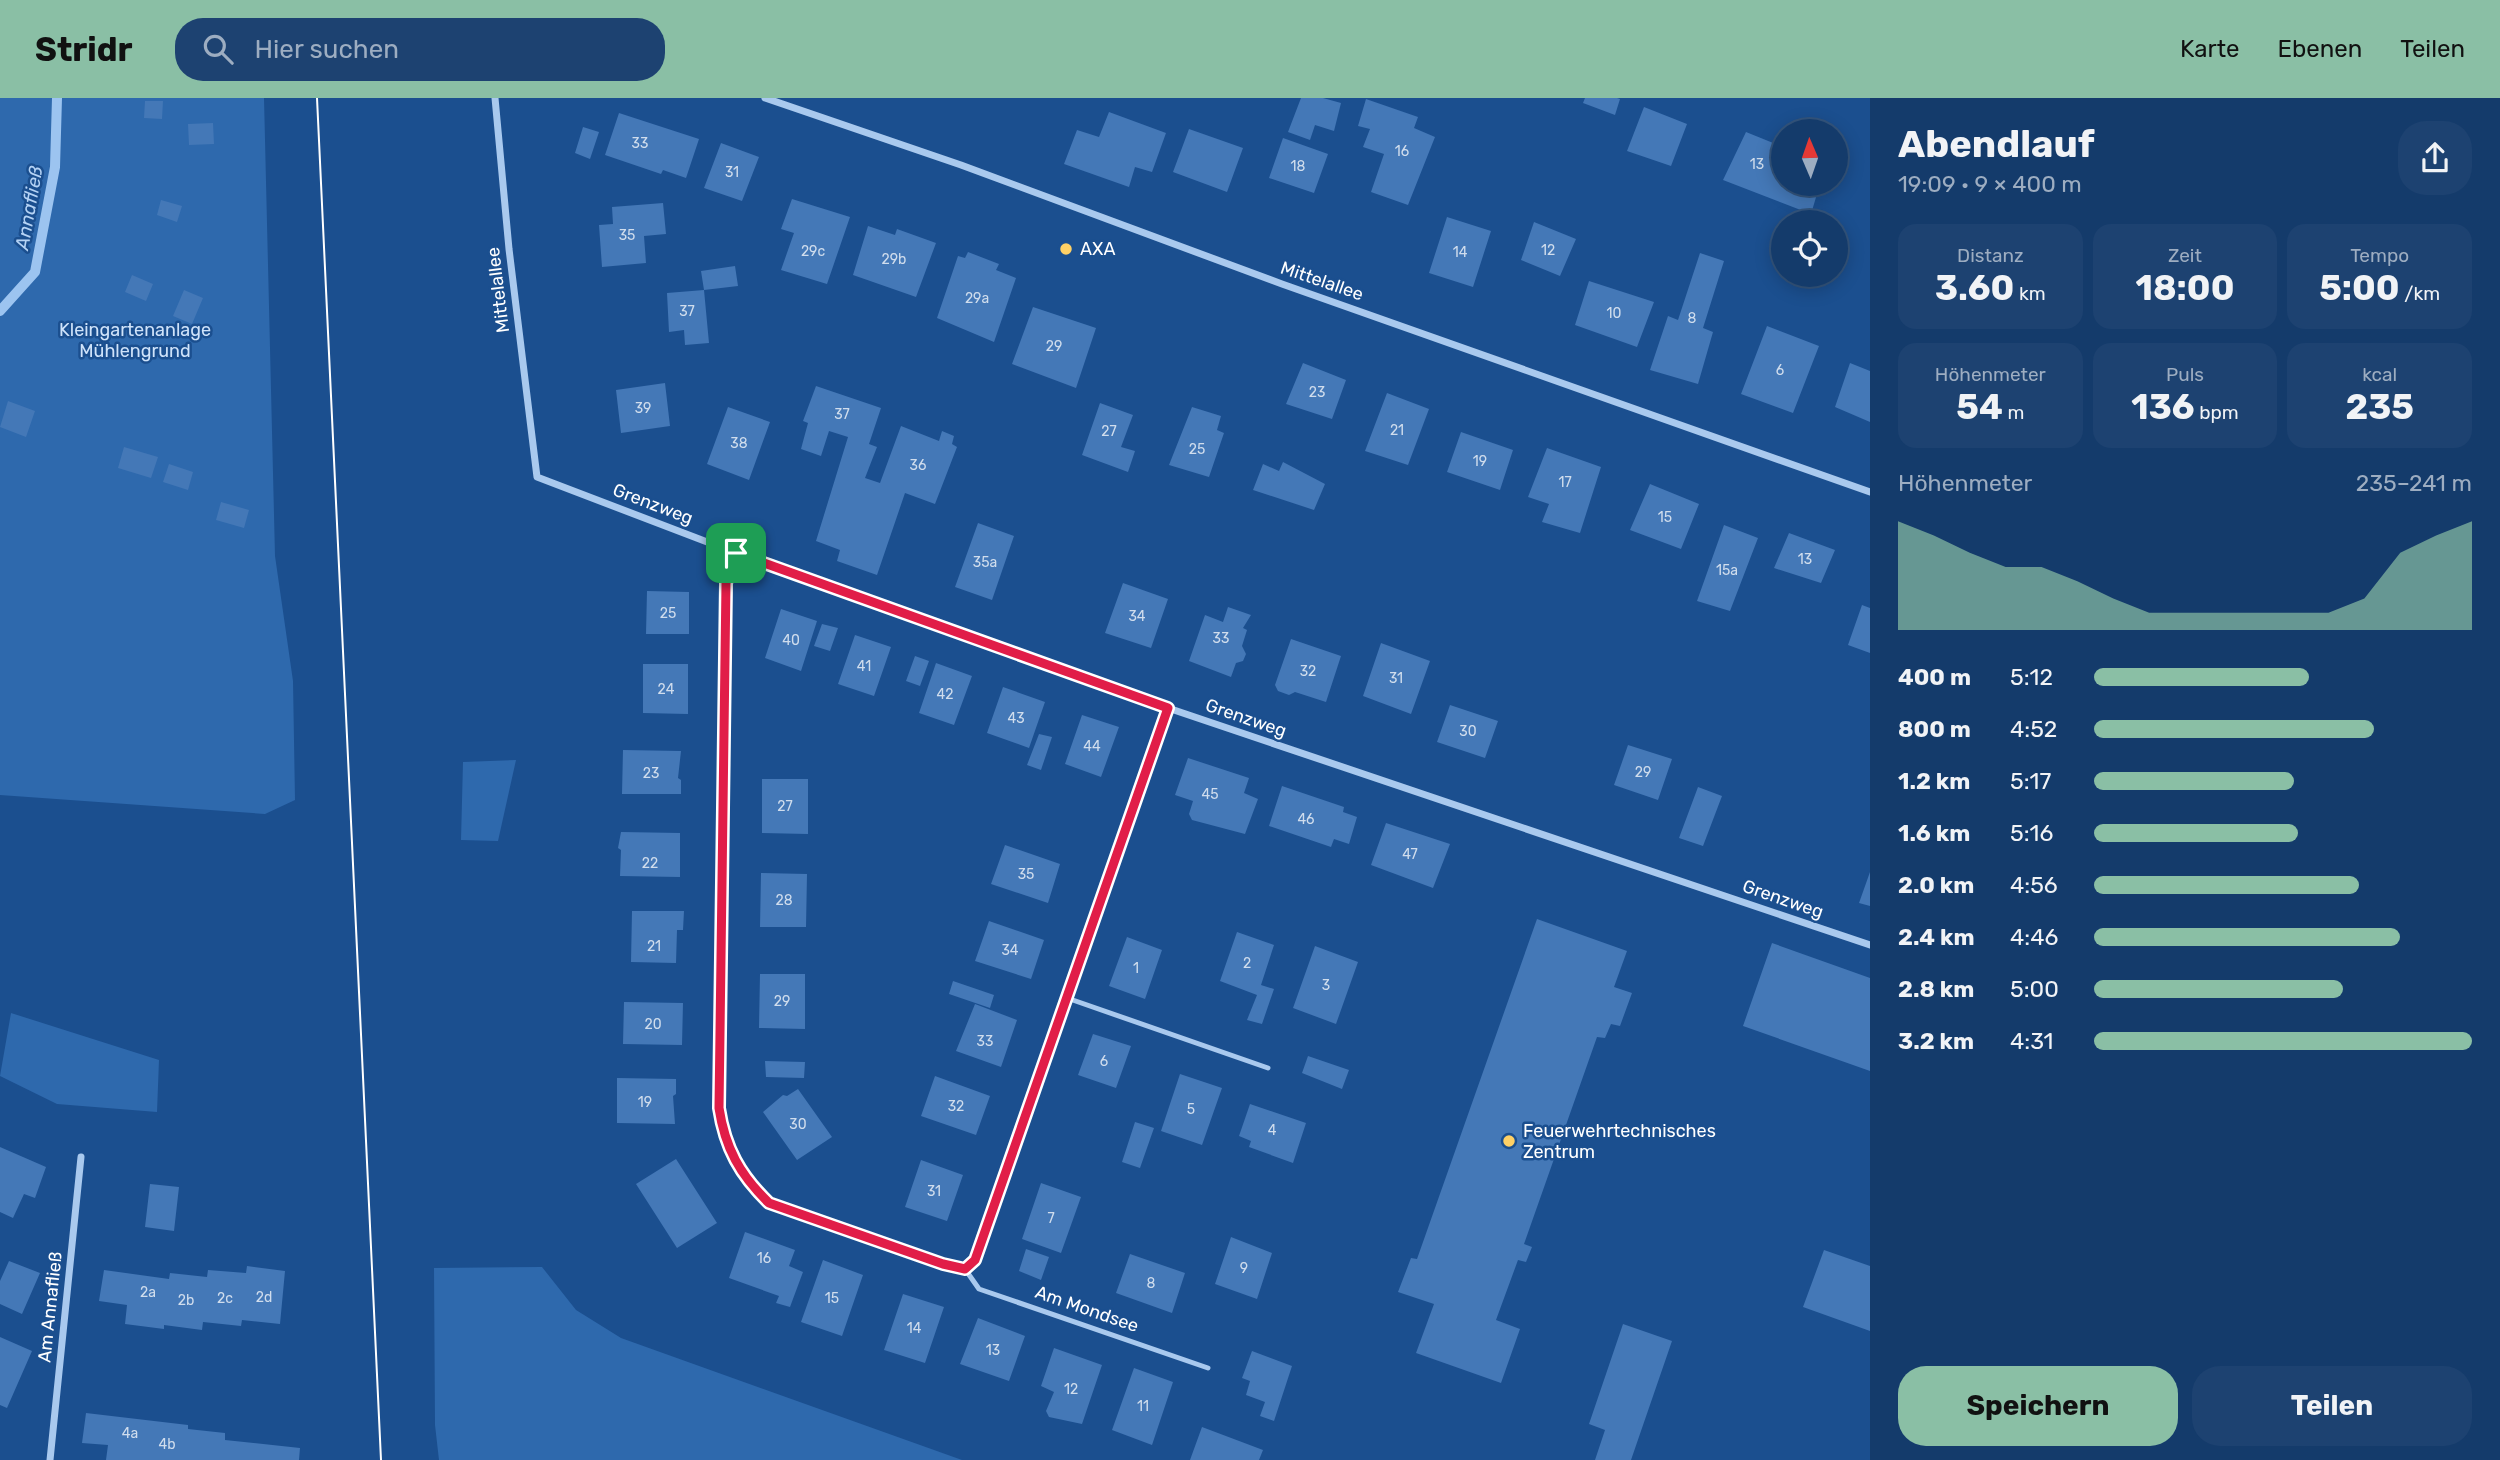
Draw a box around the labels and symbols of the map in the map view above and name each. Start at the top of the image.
north arrow [1771,119,1848,196]
house number: 33 [632,135,648,152]
house number: 16 [1395,143,1409,160]
house number: 13 [1750,156,1764,173]
house number: 18 [1291,158,1306,175]
water label: Annafließ [10,163,48,253]
house number: 31 [725,164,739,181]
house number: 35 [619,227,635,244]
place label: AXA [1080,238,1116,260]
marker: AXA [1058,241,1074,257]
house number: 12 [1541,242,1555,259]
house number: 29c [801,243,825,260]
house number: 14 [1453,244,1468,261]
street label: Mittelallee [482,246,514,334]
house number: 29b [882,251,906,268]
street label: Mittelallee [1278,257,1366,305]
house number: 29a [965,290,989,307]
house number: 37 [679,303,695,320]
house number: 10 [1607,305,1622,322]
house number: 8 [1688,310,1697,327]
park label: Kleingartenanlage Mühlengrund [59,319,211,362]
house number: 29 [1046,338,1062,355]
house number: 6 [1776,362,1784,379]
house number: 23 [1309,384,1325,401]
house number: 39 [635,400,651,417]
house number: 37 [834,406,850,423]
house number: 21 [1390,422,1404,439]
house number: 27 [1101,423,1117,440]
house number: 38 [730,435,748,452]
house number: 25 [1189,441,1205,458]
house number: 19 [1473,453,1487,470]
house number: 36 [910,457,926,474]
house number: 17 [1558,474,1572,491]
street label: Grenzweg [610,479,696,529]
house number: 15 [1658,509,1672,526]
pin [706,523,766,583]
house number: 13 [1798,551,1812,568]
house number: 35a [973,554,997,571]
house number: 15a [1716,562,1738,579]
house number: 25 [660,605,676,622]
house number: 34 [1128,608,1146,625]
house number: 33 [1213,630,1229,647]
house number: 40 [782,632,800,649]
house number: 41 [857,658,871,675]
house number: 32 [1300,663,1316,680]
house number: 31 [1389,670,1403,687]
house number: 24 [658,681,675,698]
house number: 42 [937,686,953,703]
street label: Grenzweg [1203,694,1289,742]
house number: 43 [1007,710,1025,727]
house number: 30 [1459,723,1477,740]
house number: 44 [1083,738,1101,755]
house number: 29 [1635,764,1651,781]
house number: 23 [643,765,659,782]
house number: 45 [1201,786,1219,803]
house number: 27 [777,798,793,815]
house number: 46 [1297,811,1315,828]
house number: 47 [1402,846,1418,863]
house number: 22 [642,855,658,872]
house number: 35 [1018,866,1034,883]
street label: Grenzweg [1740,875,1826,923]
house number: 28 [775,892,793,909]
house number: 21 [647,938,661,955]
house number: 34 [1001,942,1019,959]
house number: 2 [1243,955,1251,972]
house number: 1 [1133,960,1139,977]
house number: 3 [1322,977,1330,994]
house number: 29 [774,993,790,1010]
house number: 20 [644,1016,662,1033]
house number: 33 [977,1033,993,1050]
house number: 6 [1100,1053,1108,1070]
house number: 19 [638,1094,652,1111]
house number: 32 [948,1098,964,1115]
house number: 5 [1187,1101,1195,1118]
house number: 30 [789,1116,807,1133]
place label: Feuerwehrtechnisches Zentrum [1523,1120,1716,1163]
house number: 4 [1268,1122,1277,1139]
marker: Feuerwehrtechnisches Zentrum [1501,1133,1517,1149]
house number: 31 [927,1183,941,1200]
house number: 7 [1047,1210,1055,1227]
street label: Am Annafließ [33,1250,67,1364]
house number: 16 [757,1250,771,1267]
house number: 9 [1240,1260,1248,1277]
house number: 8 [1147,1275,1156,1292]
street label: Am Mondsee [1032,1281,1142,1337]
house number: 2a [140,1284,156,1301]
house number: 2d [256,1289,272,1306]
house number: 2c [217,1290,233,1307]
house number: 15 [825,1290,839,1307]
house number: 2b [178,1292,194,1309]
house number: 14 [907,1320,922,1337]
house number: 13 [986,1342,1000,1359]
house number: 12 [1064,1381,1078,1398]
house number: 11 [1137,1398,1149,1415]
house number: 4a [122,1425,138,1442]
house number: 4b [158,1436,176,1453]

